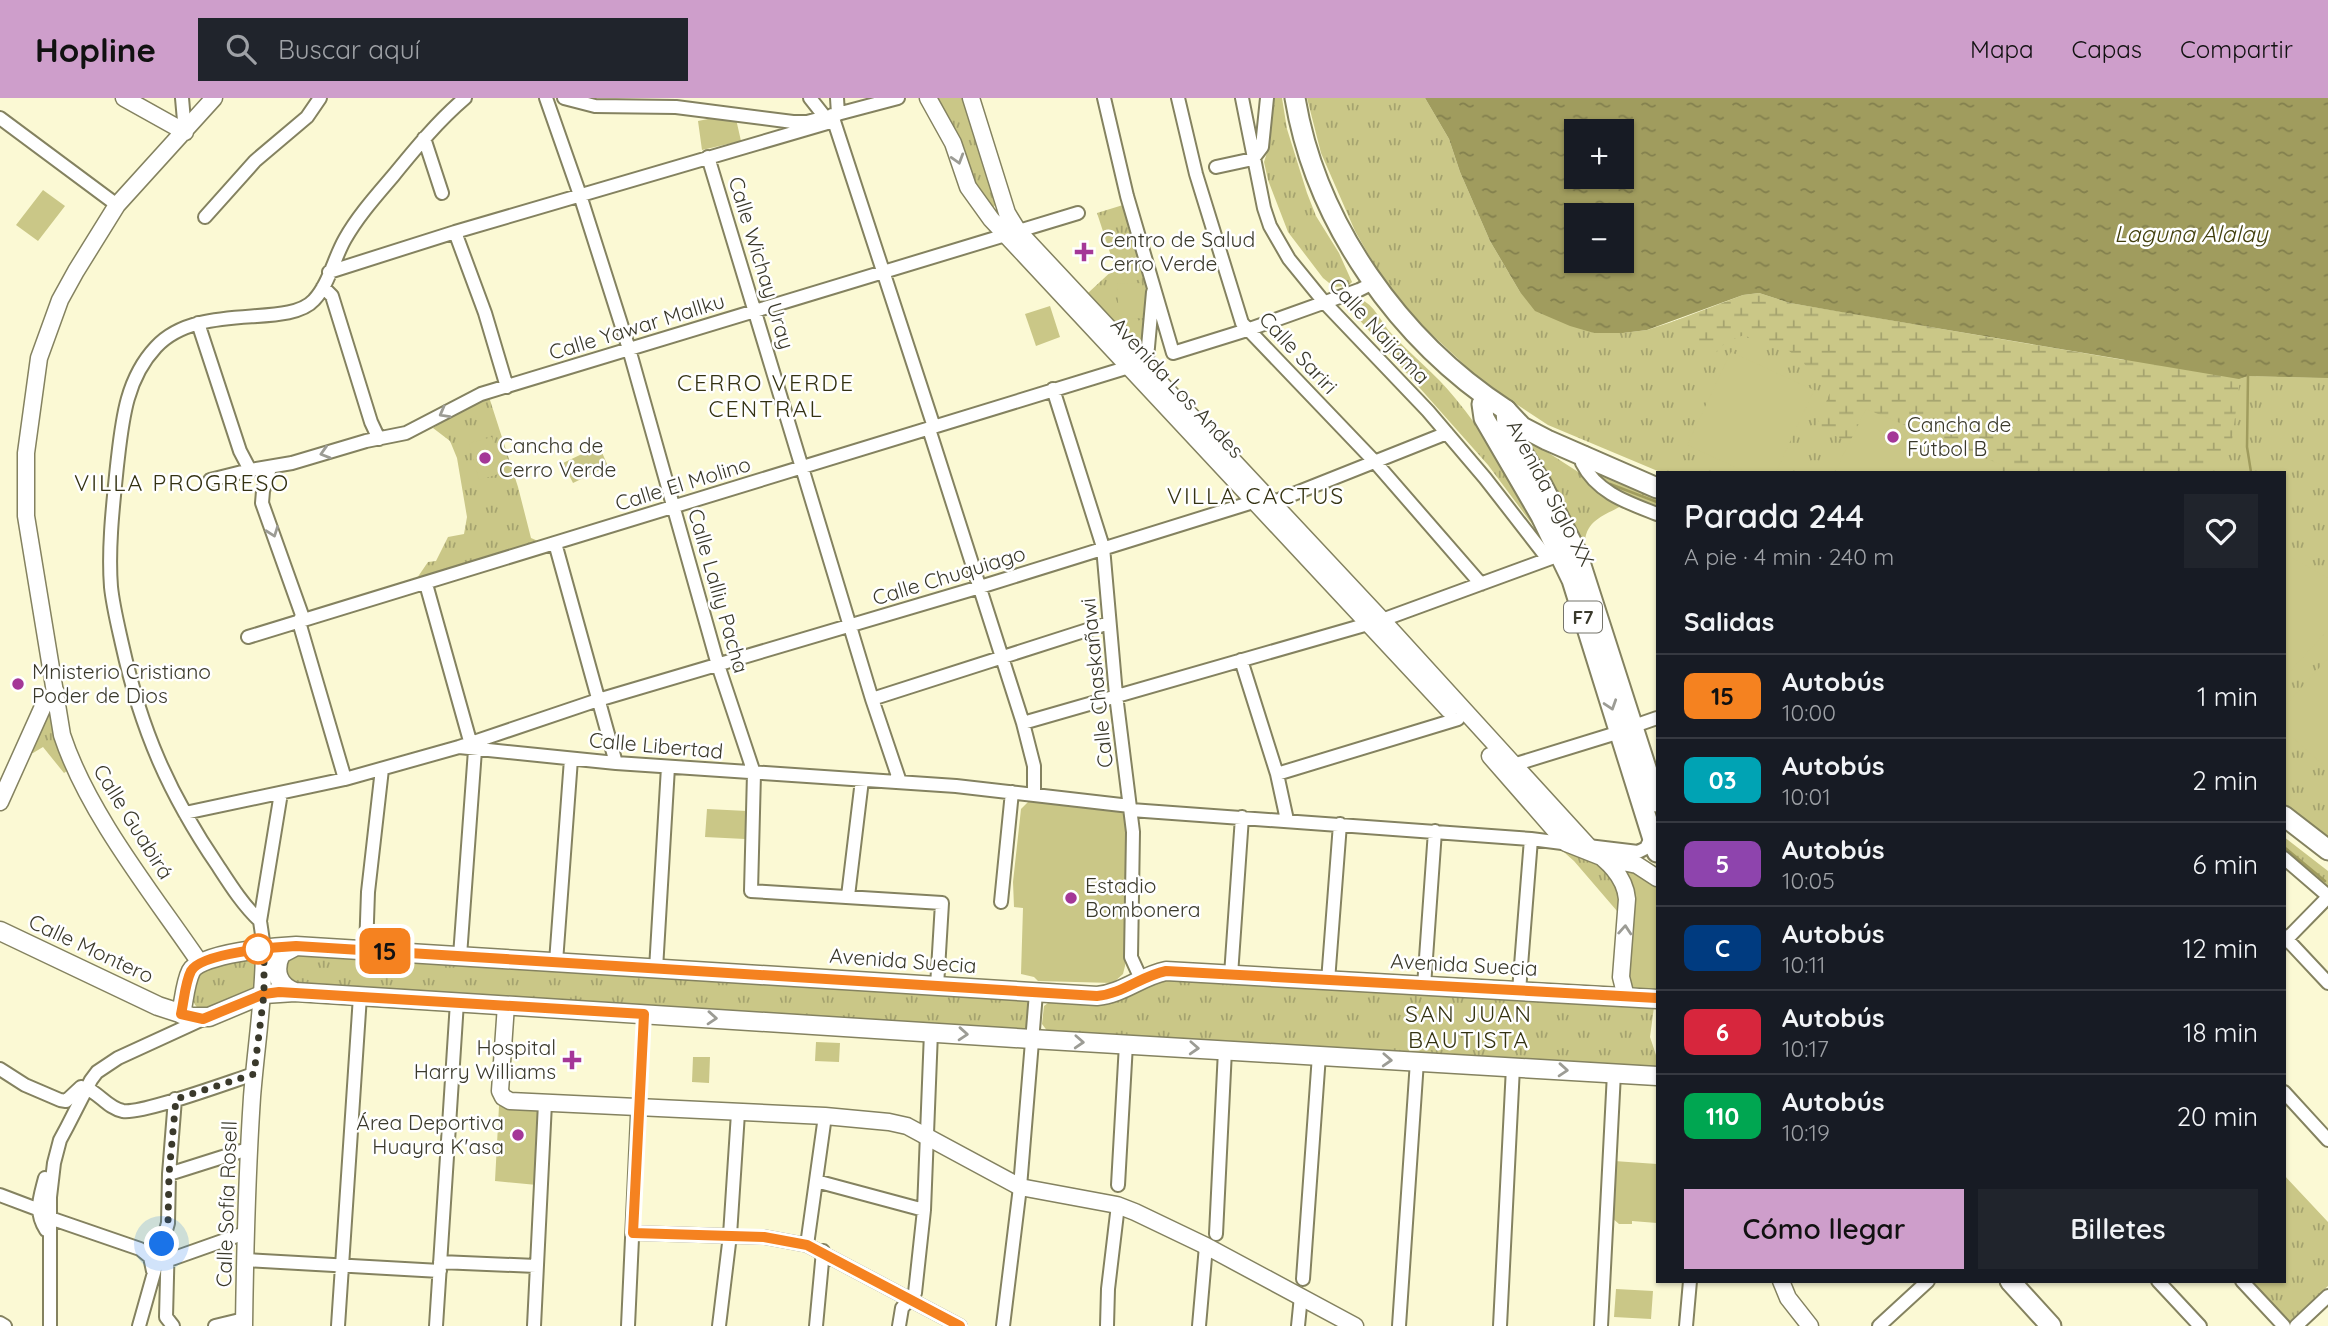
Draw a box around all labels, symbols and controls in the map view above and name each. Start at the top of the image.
search box [198,18,688,81]
text: Hopline [35,29,156,70]
icon: search [222,30,260,68]
text: Buscar aquí [278,33,420,66]
text: Mapa [1970,34,2034,64]
text: Capas [2072,34,2142,64]
text: Compartir [2180,34,2293,64]
map controls [1564,119,1634,273]
button: + [1564,119,1634,189]
one-way arrow [949,153,964,165]
street label: Calle Wichay Uray [723,173,801,352]
button: − [1564,203,1634,273]
water label: Laguna Alalay [2114,219,2270,248]
place label: Centro de Salud Cerro Verde [1100,226,1255,276]
marker: Centro de Salud Cerro Verde [1074,242,1094,262]
street label: Calle Naijama [1324,272,1436,389]
street label: Calle Yawar Mallku [546,287,728,365]
street label: Calle Sariri [1254,306,1343,399]
street label: Avenida Los Andes [1106,311,1250,463]
district label: CERRO VERDE CENTRAL [677,368,855,423]
one-way arrow [439,404,452,418]
place label: Cancha de Fútbol B [1907,411,2011,461]
street label: Avenida Siglo XX [1501,415,1600,570]
marker: Cancha de Fútbol B [1885,429,1901,445]
place label: Cancha de Cerro Verde [499,432,616,482]
one-way arrow [319,445,331,460]
marker: Cancha de Cerro Verde [477,450,493,466]
street label: Calle El Molino [612,450,754,516]
district label: VILLA PROGRESO [74,468,290,497]
district label: VILLA CACTUS [1167,481,1345,510]
button: heart [2184,494,2258,568]
text: Parada 244 [1684,495,1864,536]
street label: Calle Lalliy Pacha [683,505,755,676]
one-way arrow [265,526,279,538]
street label: Calle Chuquiago [869,539,1028,611]
text: A pie · 4 min · 240 m [1684,542,1894,571]
street label: Calle Chaskañawi [1074,597,1118,769]
road number: F7 [1564,602,1602,632]
text: Salidas [1684,605,1774,638]
place label: Mnisterio Cristiano Poder de Dios [32,658,211,708]
text: Autobús [1782,665,1884,698]
marker: Mnisterio Cristiano Poder de Dios [10,676,26,692]
text: 1 min [2197,680,2258,713]
text: 15 [1711,681,1734,711]
one-way arrow [1603,698,1617,710]
text: 10:00 [1782,698,1836,727]
street label: Calle Libertad [588,726,724,764]
text: Autobús [1782,749,1884,782]
street label: Calle Guabirá [88,759,179,884]
text: 2 min [2192,764,2258,797]
text: 03 [1709,765,1736,795]
text: 10:01 [1782,782,1831,811]
text: Autobús [1782,833,1884,866]
text: 6 min [2193,848,2258,881]
text: 5 [1716,849,1729,879]
text: 10:05 [1782,866,1835,895]
place label: Estadio Bombonera [1085,872,1200,922]
marker: Estadio Bombonera [1063,890,1079,906]
street label: Calle Montero [25,908,158,988]
text: Autobús [1782,917,1884,950]
one-way arrow [1617,924,1632,935]
line badge: 15 [354,928,416,974]
text: 12 min [2183,932,2258,965]
text: C [1715,933,1730,963]
unlabelled marker [243,934,273,964]
text: 15 [373,936,397,966]
street label: Avenida Suecia [829,942,978,978]
street label: Avenida Suecia [1390,947,1538,981]
text: 10:11 [1782,950,1826,979]
district label: SAN JUAN BAUTISTA [1405,999,1533,1054]
text: Autobús [1782,1001,1884,1034]
one-way arrow [707,1010,718,1025]
text: 18 min [2183,1016,2258,1049]
text: 6 [1716,1017,1729,1047]
one-way arrow [958,1027,969,1042]
place label: Hospital Harry Williams [414,1034,556,1084]
one-way arrow [1074,1034,1085,1049]
text: 10:17 [1782,1034,1829,1063]
one-way arrow [1189,1040,1200,1055]
marker: Hospital Harry Williams [562,1050,582,1070]
one-way arrow [1382,1052,1393,1067]
one-way arrow [1558,1062,1569,1077]
text: Autobús [1782,1085,1884,1118]
text: 20 min [2177,1100,2258,1133]
text: 110 [1706,1101,1739,1131]
place label: Área Deportiva Huayra K'asa [356,1109,504,1159]
text: 10:19 [1782,1118,1830,1147]
street label: Calle Sofía Rosell [210,1120,242,1288]
marker: Área Deportiva Huayra K'asa [510,1127,526,1143]
button: Cómo llegar [1684,1189,1964,1269]
button: Billetes [1978,1189,2258,1269]
your location [144,1226,179,1261]

